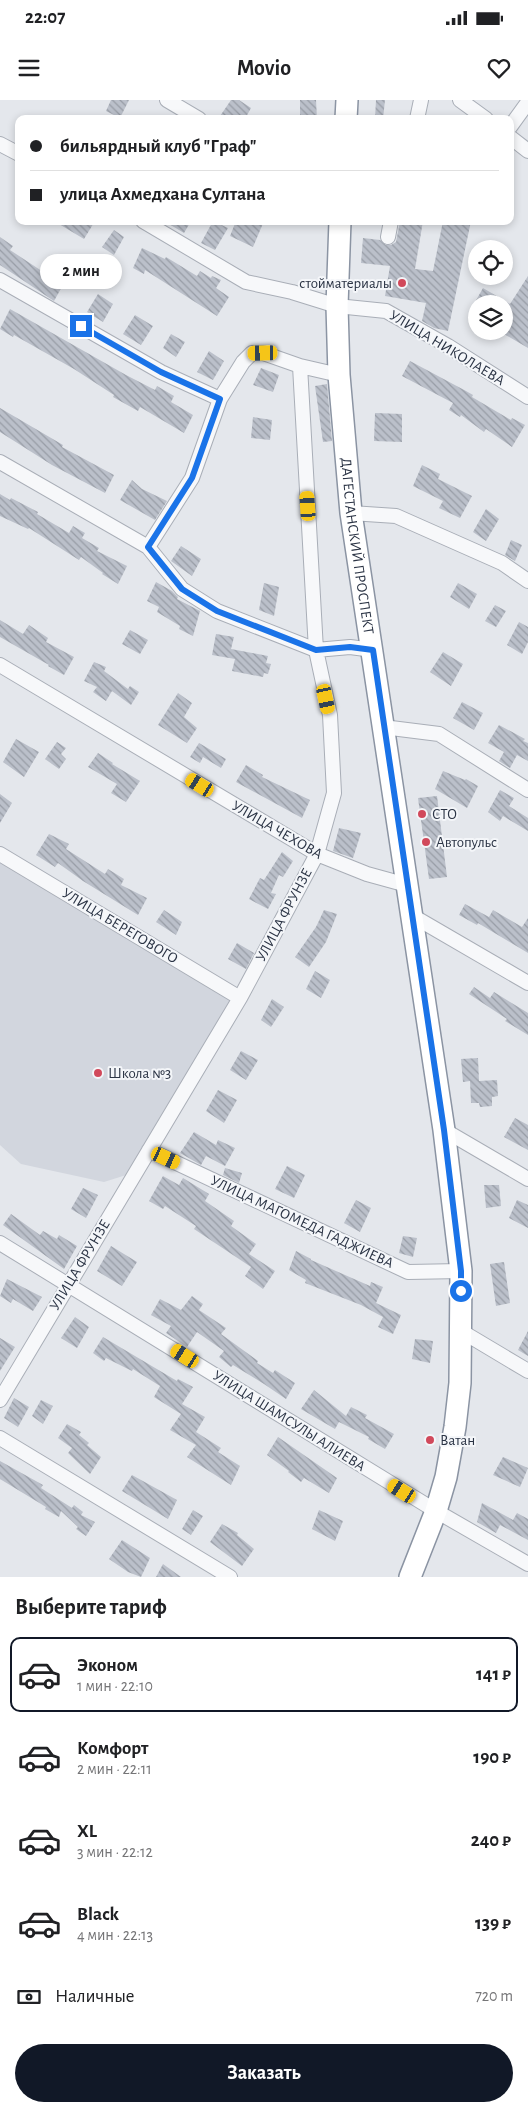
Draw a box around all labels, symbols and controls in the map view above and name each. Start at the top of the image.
text: 22:07 [25,8,65,27]
icon: menu [15,54,43,82]
icon: heart [485,54,513,82]
text: Movio [237,57,291,79]
text: бильярдный клуб "Граф" [60,137,256,156]
text: улица Ахмедхана Султана [60,185,266,204]
map controls [468,240,513,340]
button: locate [468,240,513,285]
callout: 2 мин [40,254,122,288]
text: 2 мин [62,263,100,279]
place label: стойматериалы [299,276,392,291]
marker: стойматериалы [396,277,408,289]
button: layers [468,295,513,340]
street label: УЛИЦА НИКОЛАЕВА [387,308,507,388]
route end [70,315,92,337]
car [247,345,278,361]
street label: ДАГЕСТАНСКИЙ ПРОСПЕКТ [339,457,377,635]
car [299,491,316,521]
car [315,683,336,715]
car [183,771,216,799]
street label: УЛИЦА ЧЕХОВА [229,798,325,862]
place label: СТО [432,807,457,822]
marker: СТО [416,808,428,820]
place label: Автопульс [436,835,497,850]
marker: Автопульс [420,836,432,848]
street label: УЛИЦА ФРУНЗЕ [253,866,315,964]
street label: УЛИЦА БЕРЕГОВОГО [60,886,180,966]
place label: Школа №3 [108,1066,171,1081]
marker: Школа №3 [92,1067,104,1079]
car [149,1145,182,1171]
street label: УЛИЦА МАГОМЕДА ГАДЖИЕВА [208,1173,396,1271]
street label: УЛИЦА ФРУНЗЕ [47,1217,113,1313]
route start [450,1280,472,1302]
car [168,1342,201,1370]
street label: УЛИЦА ШАМСУЛЫ АЛИЕВА [210,1368,368,1474]
place label: Ватан [440,1433,475,1448]
marker: Ватан [424,1434,436,1446]
car [385,1477,418,1505]
text: Выберите тариф [15,1596,167,1618]
icon: car [17,1652,62,1697]
text: Эконом [77,1656,138,1675]
text: 141 ₽ [476,1665,511,1684]
text: 1 мин · 22:10 [77,1678,153,1694]
icon: car [17,1735,62,1780]
text: Комфорт [77,1739,148,1758]
text: 190 ₽ [473,1748,511,1767]
text: 2 мин · 22:11 [77,1761,152,1777]
icon: car [17,1818,62,1863]
text: XL [77,1822,97,1841]
text: 240 ₽ [471,1831,511,1850]
text: 3 мин · 22:12 [77,1844,153,1860]
icon: car [17,1901,62,1946]
text: Black [77,1905,119,1924]
text: 139 ₽ [475,1914,511,1933]
text: 4 мин · 22:13 [77,1927,153,1943]
icon: cash [15,1983,43,2011]
text: Наличные [55,1987,135,2006]
text: 720 m [475,1988,513,2004]
button: Заказать [15,2044,513,2102]

